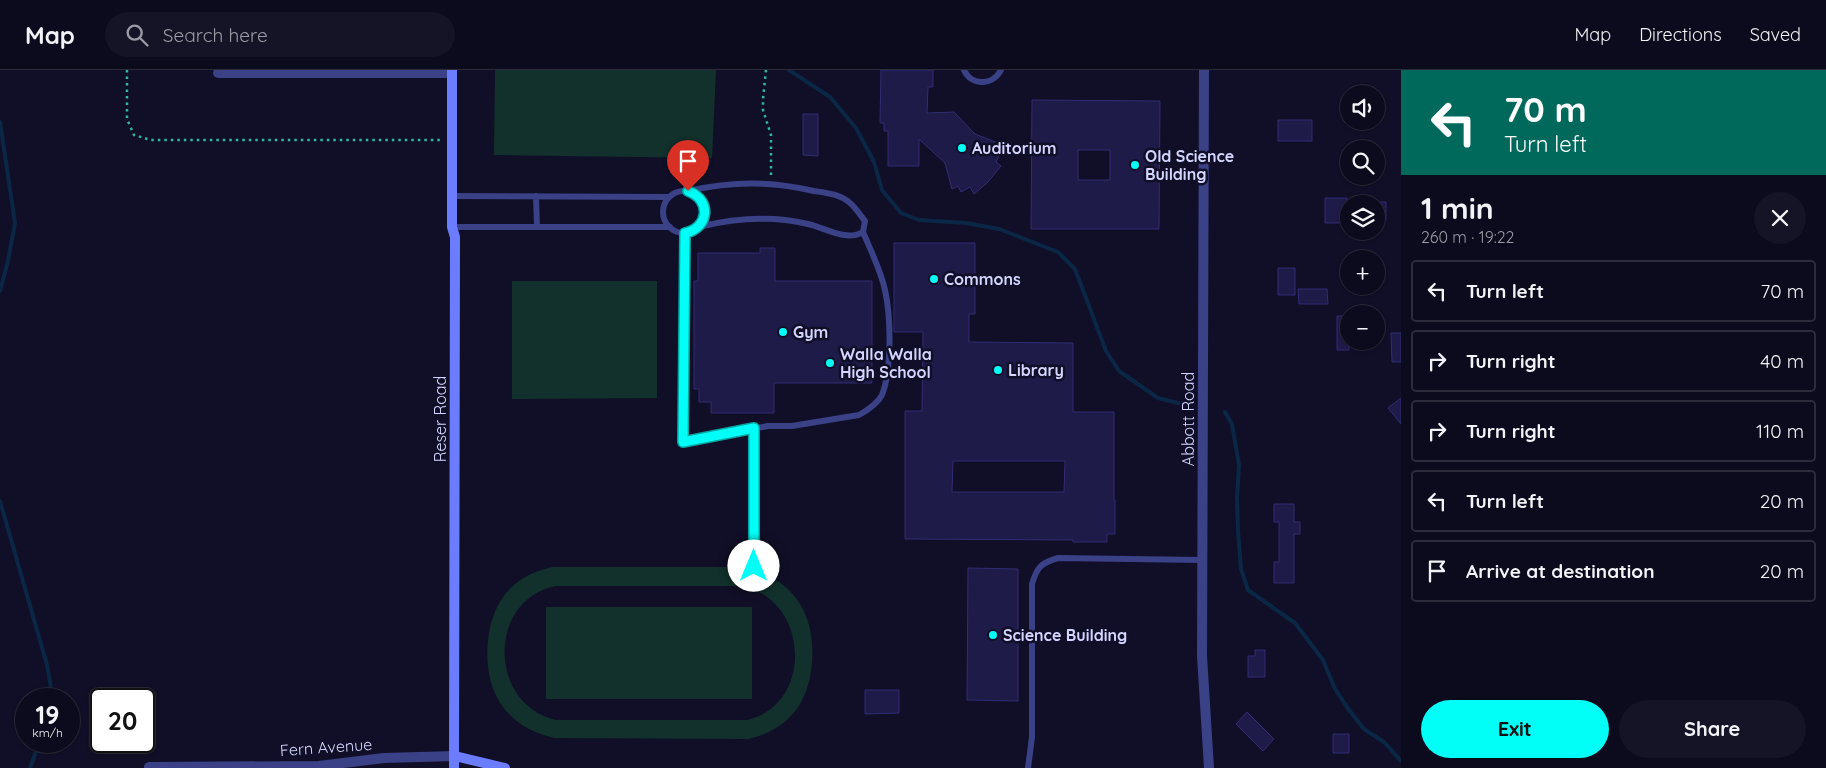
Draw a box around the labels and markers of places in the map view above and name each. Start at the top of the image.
place label: Auditorium [972,138,1057,158]
pin [667,140,709,191]
marker: Auditorium [956,142,968,154]
place label: Old Science Building [1145,146,1234,184]
marker: Old Science Building [1129,159,1141,171]
place label: Commons [944,269,1021,289]
marker: Commons [928,273,940,285]
place label: Gym [793,322,828,342]
marker: Gym [777,326,789,338]
place label: Walla Walla High School [840,344,932,382]
marker: Walla Walla High School [824,357,836,369]
place label: Library [1008,360,1064,380]
marker: Library [992,364,1004,376]
place label: Science Building [1003,625,1127,645]
marker: Science Building [987,629,999,641]

